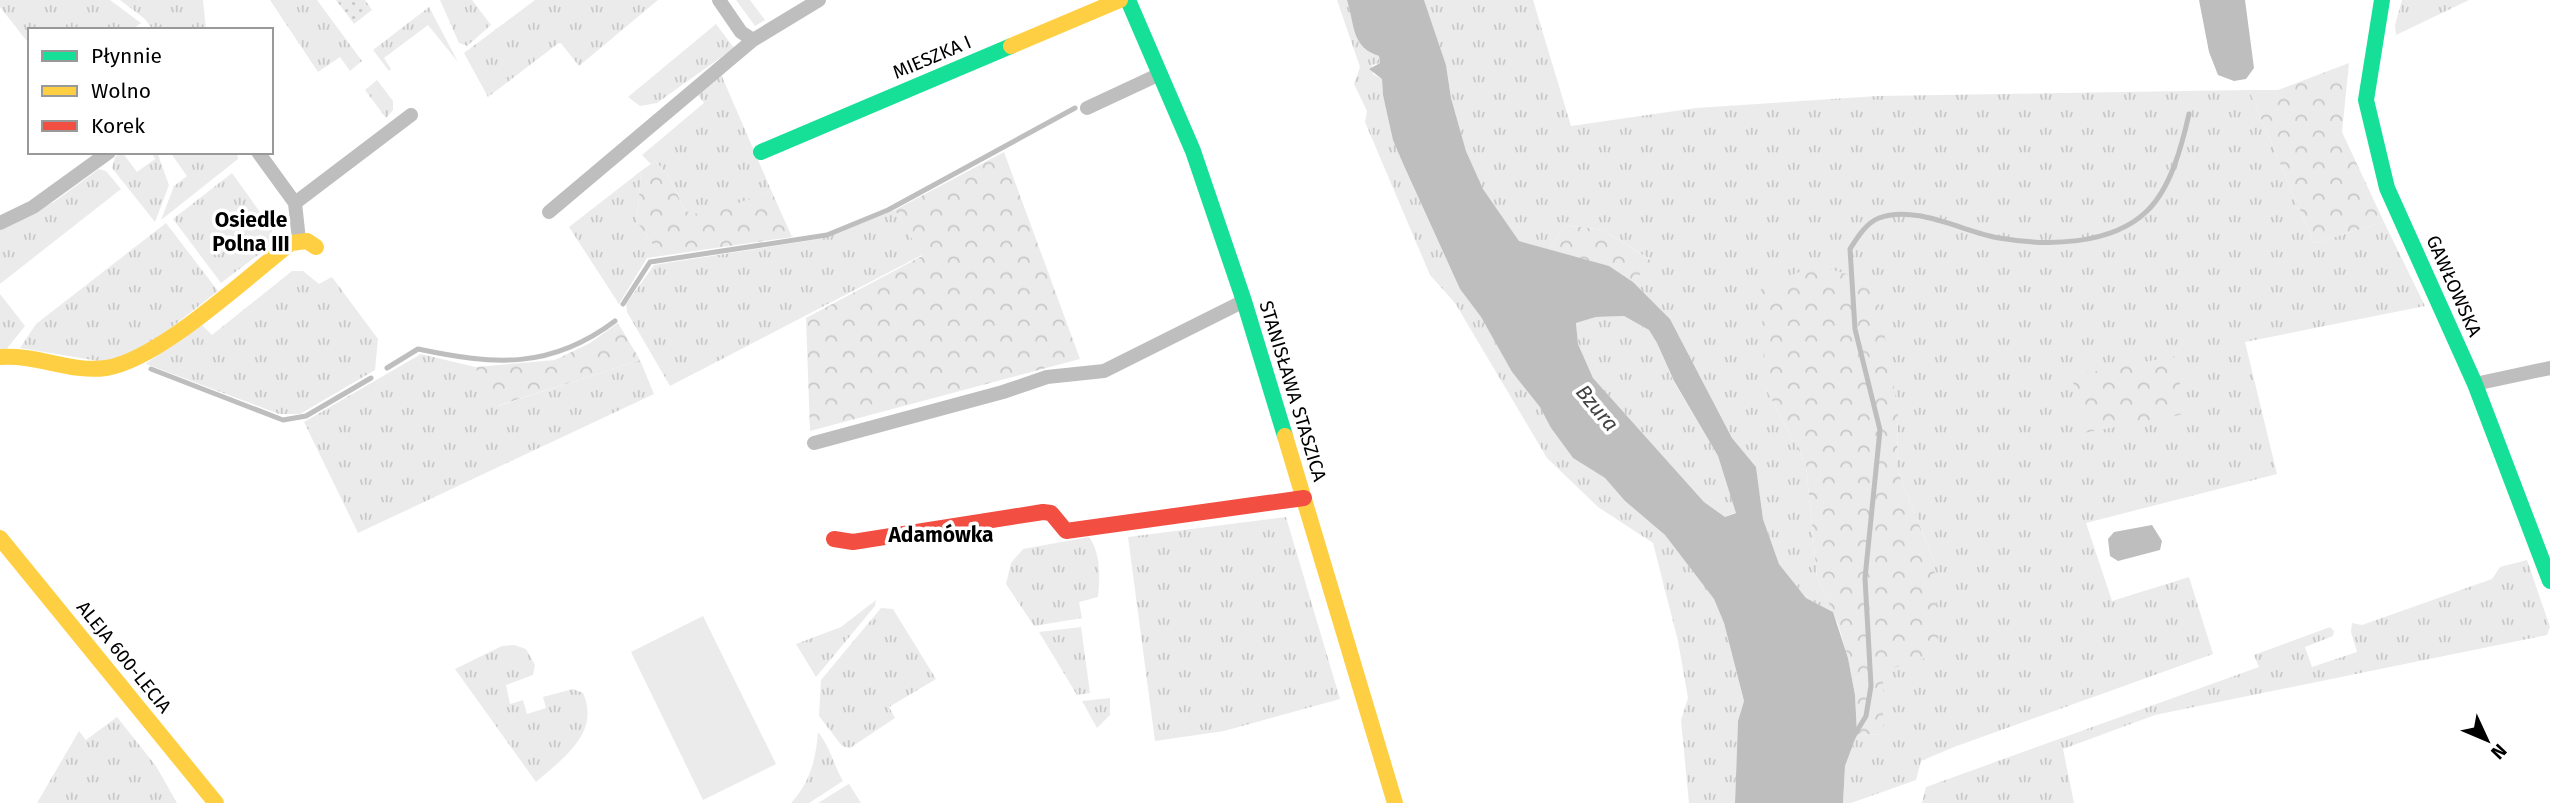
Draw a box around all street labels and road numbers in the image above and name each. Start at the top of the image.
street label: MIESZKA I [889,30,975,84]
street label: GAWŁOWSKA [2421,232,2487,340]
street label: STANISŁAWA STASZICA [1255,298,1331,484]
street label: ALEJA 600-LECIA [72,596,176,718]

